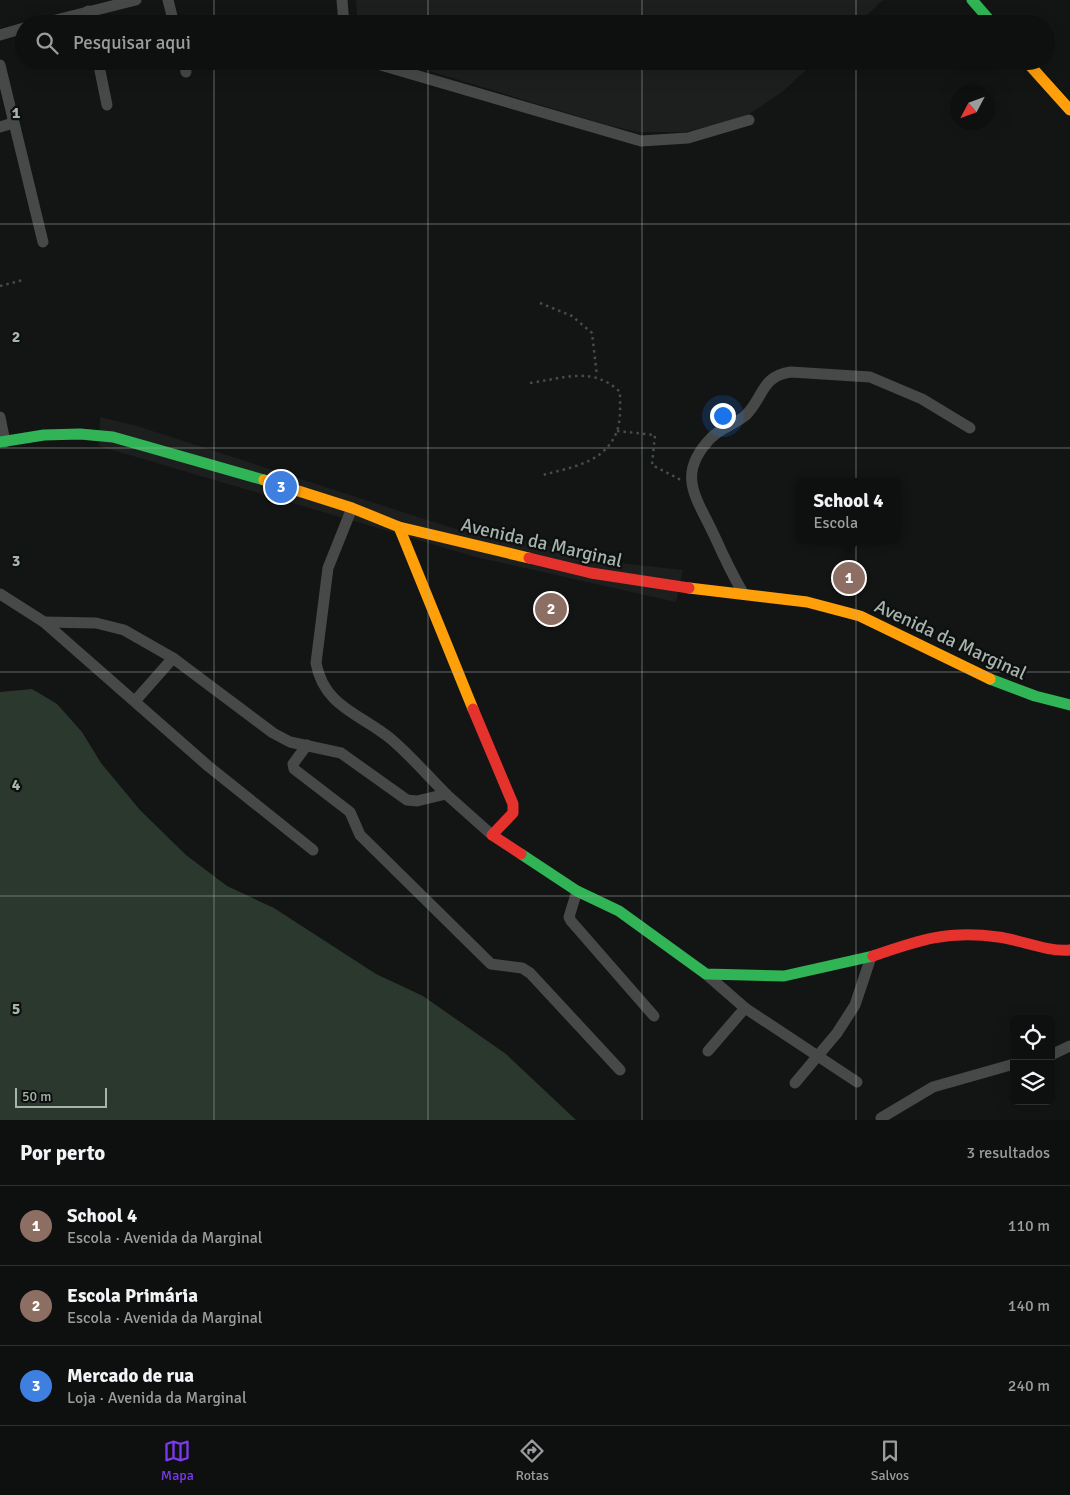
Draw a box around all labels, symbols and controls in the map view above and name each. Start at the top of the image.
search box [15,15,1055,70]
icon: search [33,29,61,57]
text: Pesquisar aqui [73,31,191,55]
north arrow [950,85,995,130]
text: 1 [12,103,21,123]
text: 2 [12,327,20,347]
your location [710,403,736,429]
pin: 3 [265,468,297,506]
popup [796,478,901,543]
text: School 4 [813,489,884,513]
street label: Avenida da Marginal [459,513,625,573]
text: Escola [813,513,858,533]
text: 3 [12,551,20,571]
pin: 1 [833,559,865,597]
pin: 2 [535,590,567,628]
street label: Avenida da Marginal [871,594,1030,686]
text: 4 [12,775,21,795]
text: 5 [12,999,20,1019]
map controls [1010,1015,1055,1105]
button: locate [1010,1015,1055,1060]
button: layers [1010,1060,1055,1105]
scale bar [15,1085,108,1108]
text: 50 m [22,1088,51,1105]
text: Por perto [20,1140,105,1166]
text: 3 resultados [967,1143,1050,1163]
text: School 4 [67,1204,137,1228]
text: 1 [32,1216,40,1236]
text: 110 m [1008,1216,1050,1236]
text: Escola · Avenida da Marginal [67,1228,263,1248]
text: Escola Primária [67,1284,198,1308]
text: 2 [32,1296,40,1316]
text: 140 m [1008,1296,1050,1316]
text: Escola · Avenida da Marginal [67,1308,263,1328]
text: Mercado de rua [67,1364,194,1388]
text: 3 [32,1376,40,1396]
text: 240 m [1008,1376,1050,1396]
text: Loja · Avenida da Marginal [67,1388,247,1408]
tab: Mapa [161,1437,194,1484]
tab: Rotas [515,1437,549,1484]
tab: Salvos [871,1437,909,1484]

